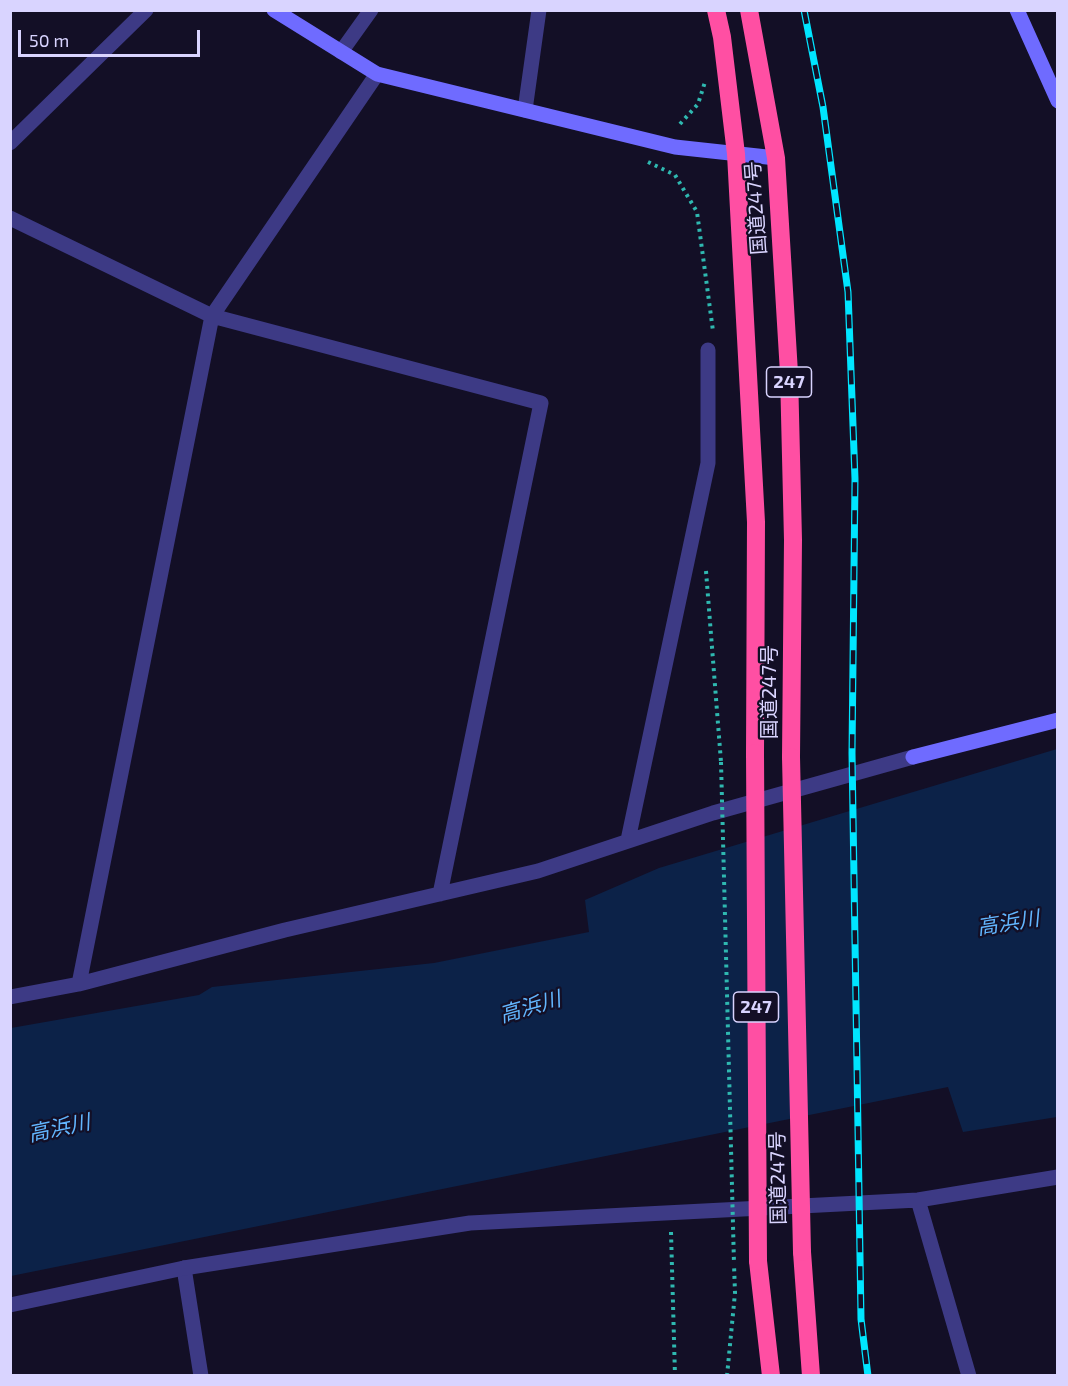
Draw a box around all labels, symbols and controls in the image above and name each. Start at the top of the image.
scale bar [21,18,202,56]
text: 50 m [29,29,69,51]
street label: 国道247号 [741,160,771,256]
road number: 247 [766,367,812,397]
street label: 国道247号 [757,645,781,739]
water label: 高浜川 [975,906,1041,940]
water label: 高浜川 [496,986,564,1028]
road number: 247 [734,992,778,1022]
water label: 高浜川 [26,1109,92,1147]
street label: 国道247号 [765,1131,791,1225]

